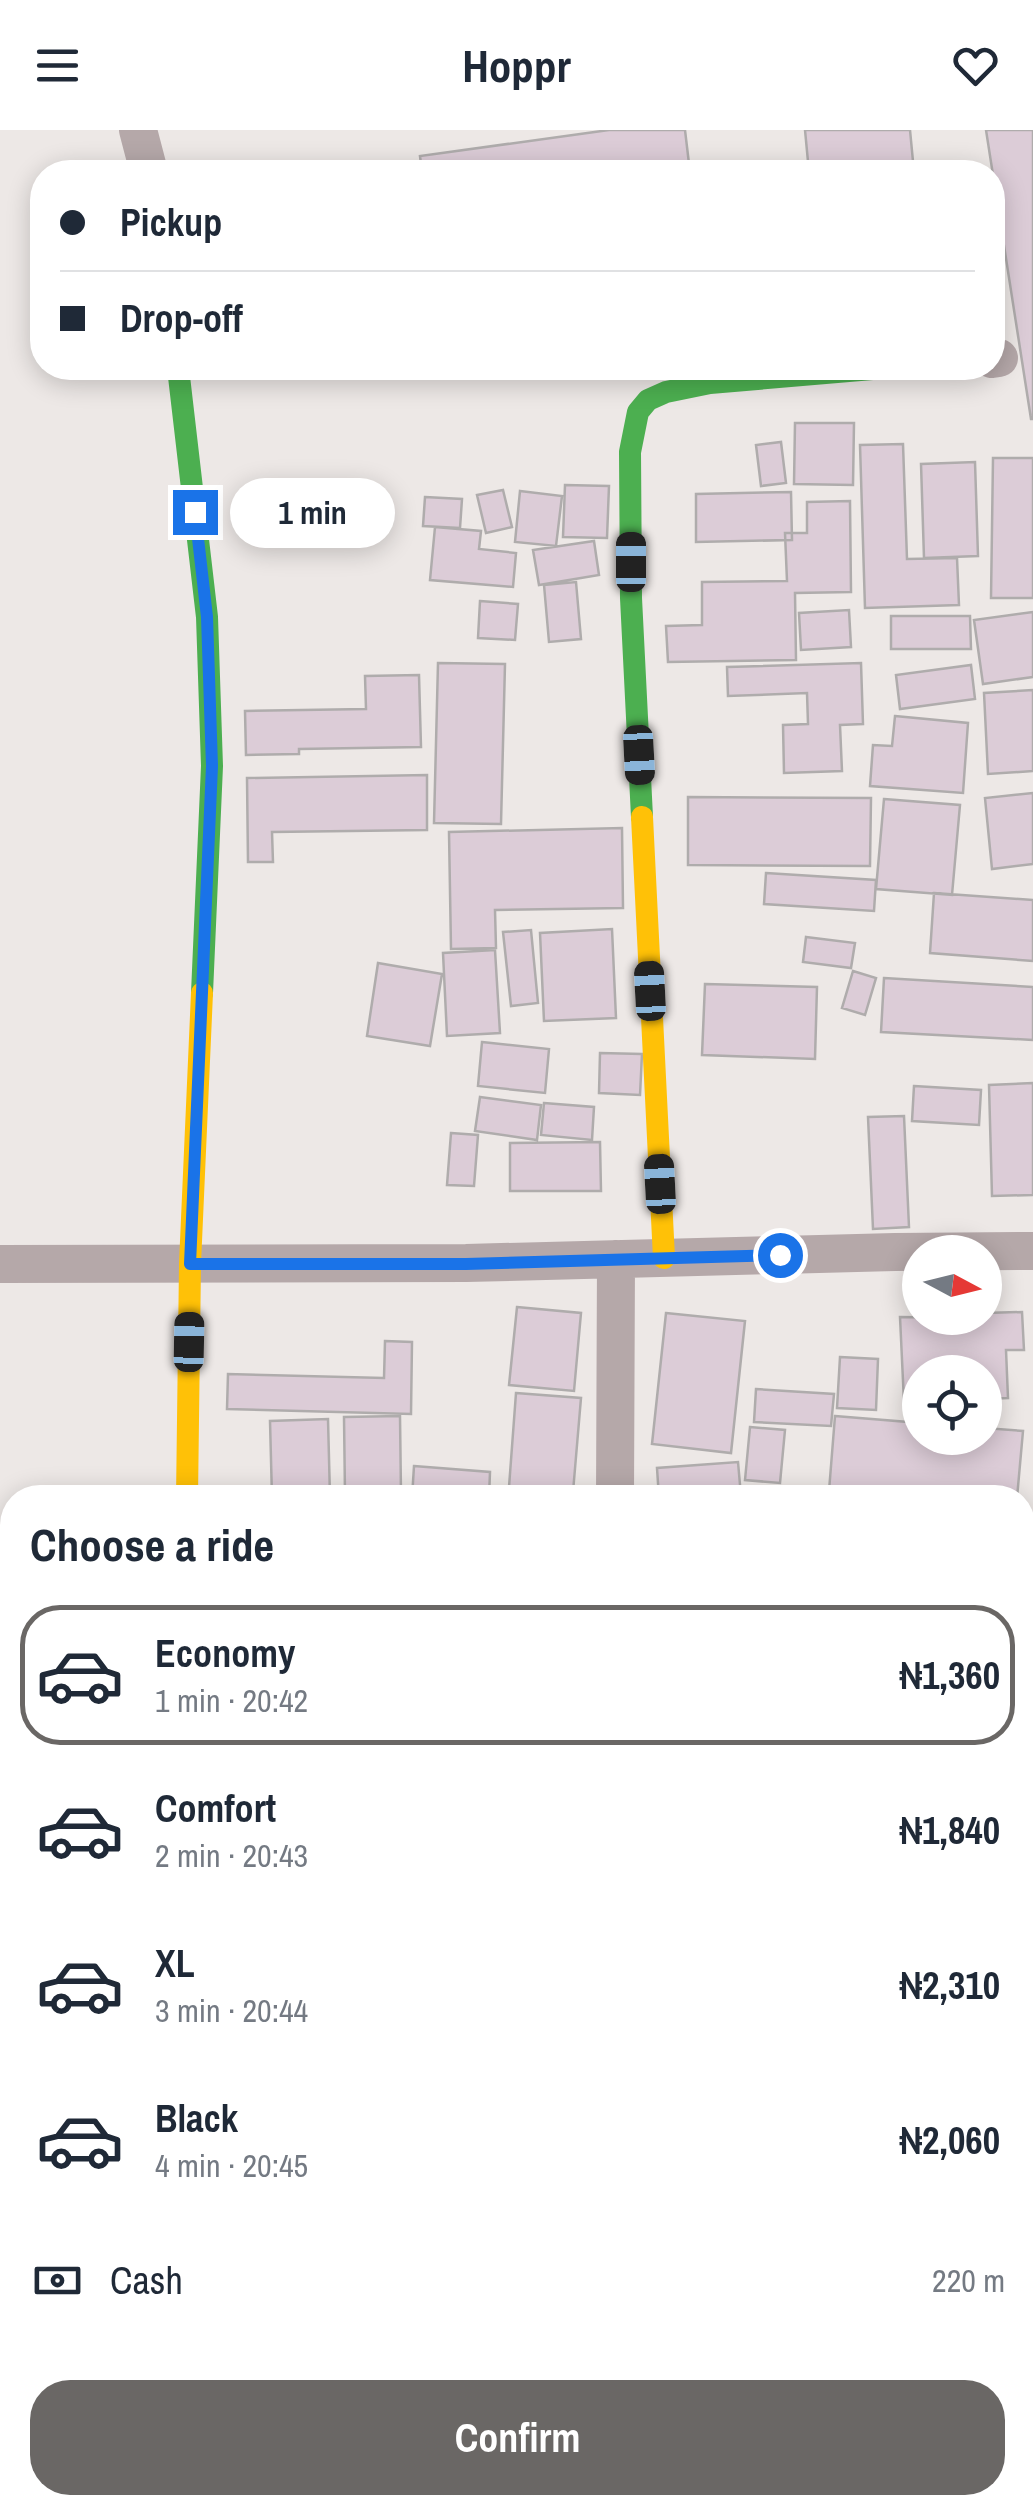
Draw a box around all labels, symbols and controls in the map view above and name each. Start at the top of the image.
text: Hoppr [462,35,571,96]
icon: menu [30,38,85,93]
icon: heart [948,38,1003,93]
text: Pickup [120,197,222,248]
text: Drop-off [120,293,243,344]
callout: 1 min [230,477,395,547]
route end [173,490,218,535]
text: 1 min [278,491,347,534]
car [616,532,646,592]
car [622,724,656,786]
car [633,960,667,1022]
car [643,1153,677,1215]
route start [758,1233,803,1278]
north arrow [902,1235,1002,1335]
map controls [902,1235,1002,1455]
car [173,1312,205,1372]
button: locate [902,1355,1002,1455]
text: Choose a ride [30,1514,274,1575]
text: Economy [155,1628,295,1679]
icon: car [35,1630,125,1720]
text: ₦1,360 [900,1650,1000,1701]
text: 1 min · 20:42 [155,1679,308,1722]
text: Comfort [155,1783,276,1834]
icon: car [35,1785,125,1875]
text: ₦1,840 [900,1805,1000,1856]
text: 2 min · 20:43 [155,1834,308,1877]
text: XL [155,1938,195,1989]
icon: car [35,1940,125,2030]
text: ₦2,310 [900,1960,1000,2011]
text: 3 min · 20:44 [155,1989,308,2032]
text: Black [155,2093,238,2144]
icon: car [35,2095,125,2185]
text: ₦2,060 [900,2115,1000,2166]
text: 4 min · 20:45 [155,2144,308,2187]
icon: cash [30,2253,85,2308]
text: Cash [110,2255,183,2306]
text: 220 m [932,2259,1005,2302]
button: Confirm [30,2380,1005,2495]

